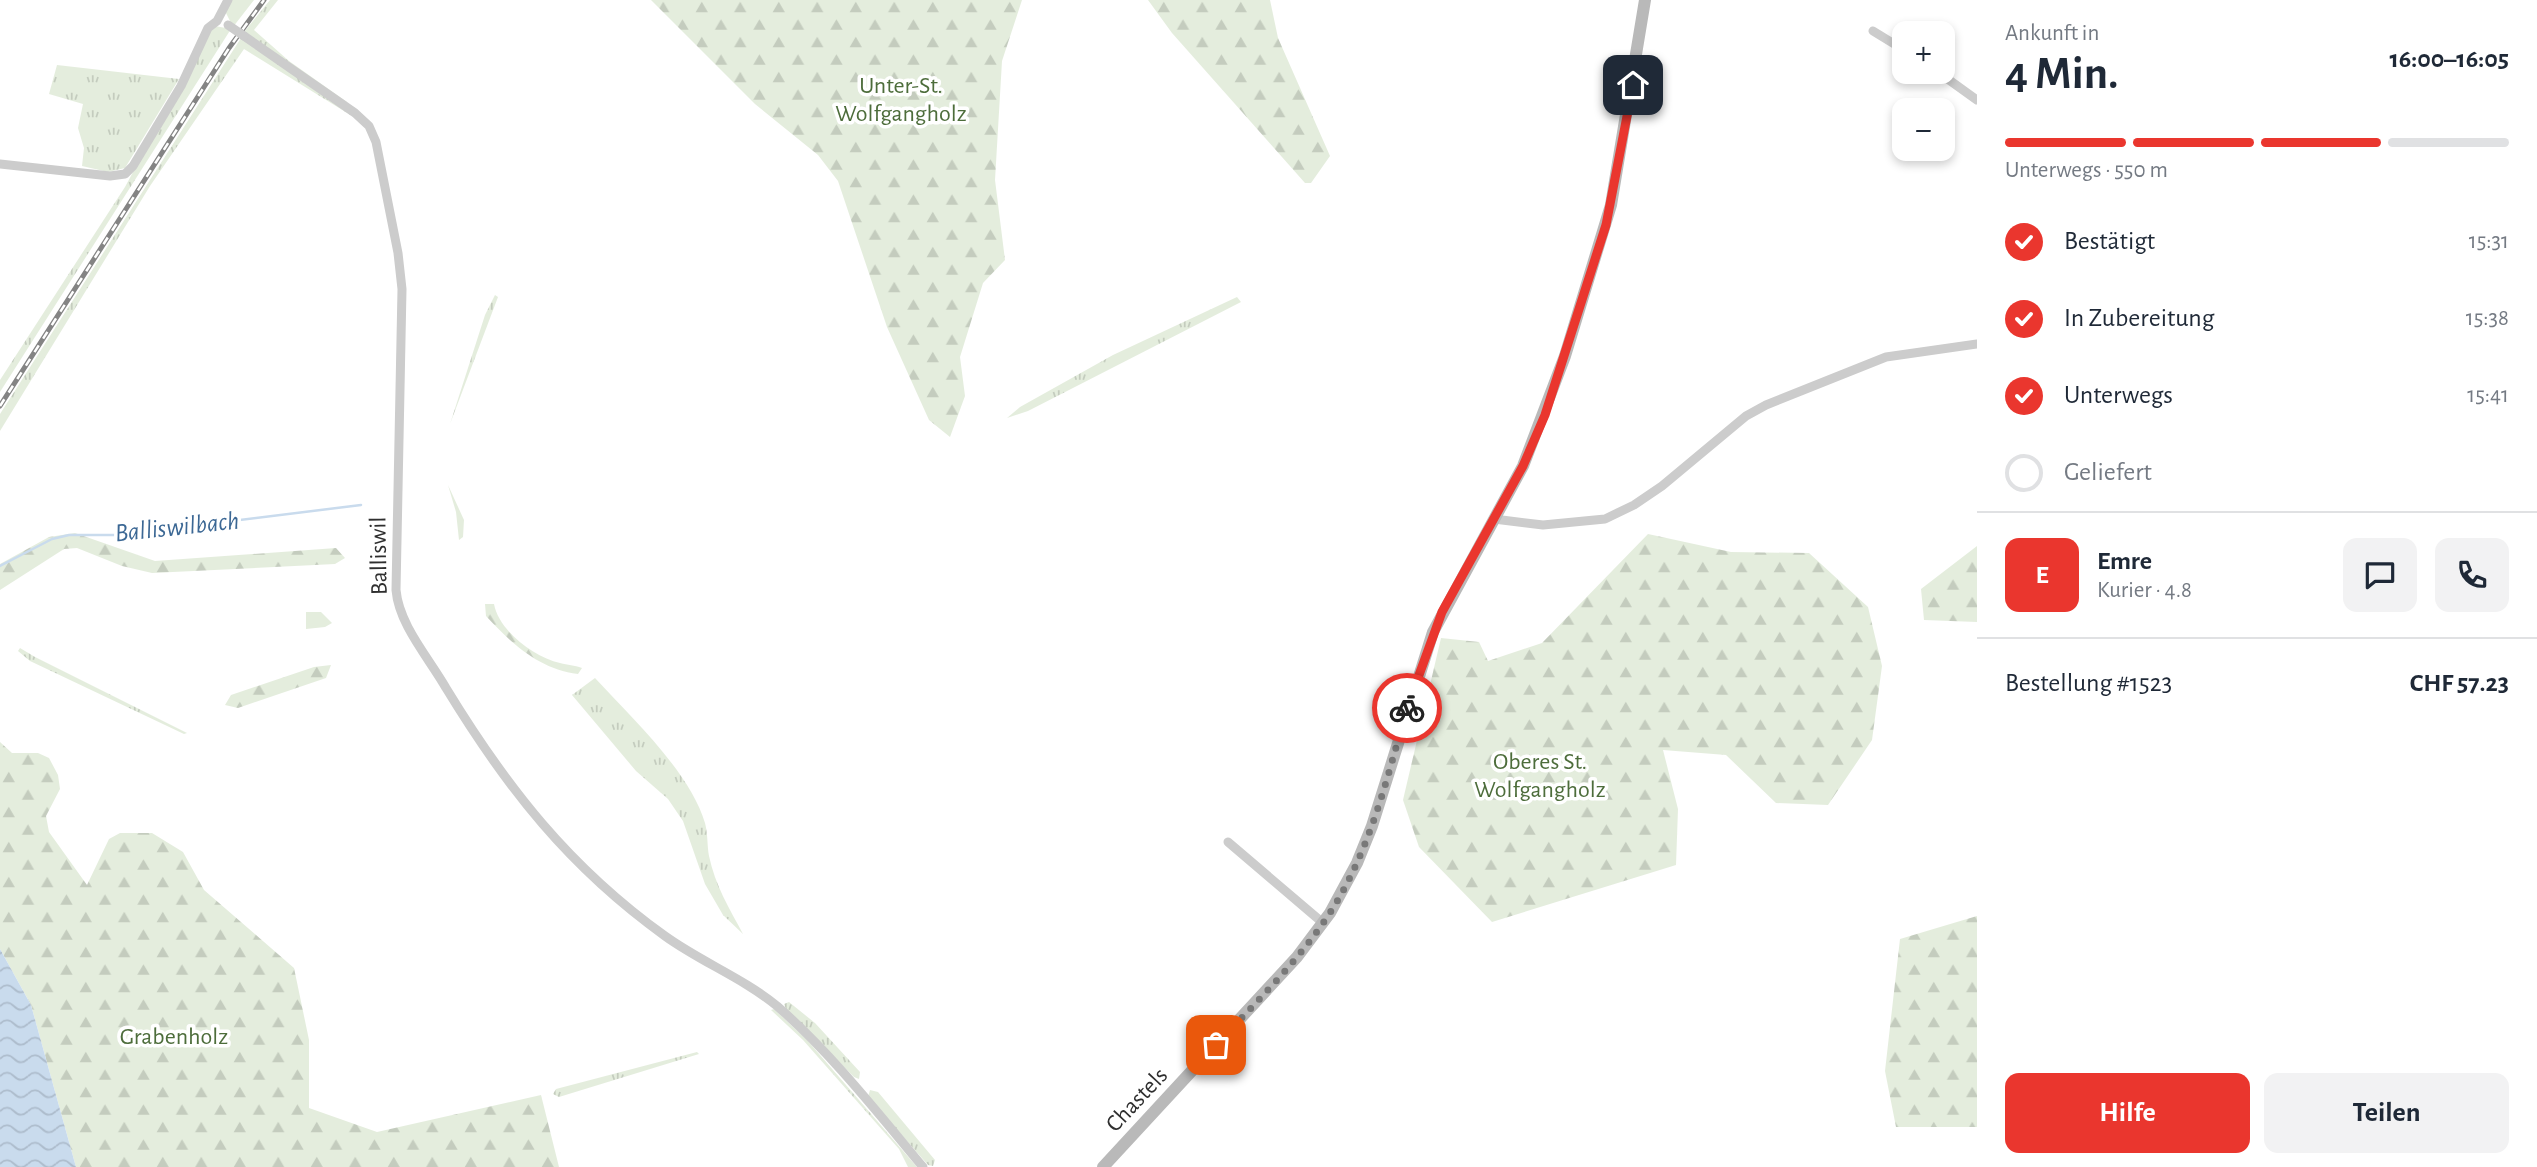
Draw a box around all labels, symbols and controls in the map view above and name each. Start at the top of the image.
map controls [1892,21,1955,161]
button: + [1892,21,1955,84]
text: Ankunft in [2005,22,2099,45]
text: 16:00–16:05 [2389,46,2509,72]
text: 4 Min. [2005,51,2119,97]
pin [1603,55,1663,115]
icon: home [1614,66,1652,104]
park label: Unter-St. Wolfgangholz [835,74,967,126]
button: − [1892,98,1955,161]
text: Unterwegs · 550 m [2005,159,2168,182]
icon: check [2005,223,2043,261]
text: Bestätigt [2064,228,2155,254]
text: 15:31 [2469,230,2509,253]
icon: check [2005,300,2043,338]
text: In Zubereitung [2064,305,2214,331]
text: 15:38 [2466,307,2509,330]
icon: check [2005,377,2043,415]
text: Unterwegs [2064,382,2173,408]
text: 15:41 [2467,384,2509,407]
text: Geliefert [2064,459,2152,485]
water label: Balliswilbach [114,508,240,546]
street label: Balliswil [366,517,392,595]
button: chat [2343,538,2417,612]
button: phone [2435,538,2509,612]
text: Emre [2097,548,2152,574]
text: E [2035,562,2049,588]
text: Kurier · 4.8 [2097,579,2192,602]
text: Bestellung #1523 [2005,670,2172,696]
text: CHF 57.23 [2410,670,2509,696]
courier [1372,673,1442,743]
icon: bike [1388,689,1426,727]
park label: Oberes St. Wolfgangholz [1474,750,1606,802]
pin [1186,1015,1246,1075]
park label: Grabenholz [120,1025,228,1049]
icon: bag [1197,1026,1235,1064]
street label: Chastels [1102,1063,1172,1137]
button: Hilfe [2005,1073,2250,1153]
button: Teilen [2264,1073,2509,1153]

